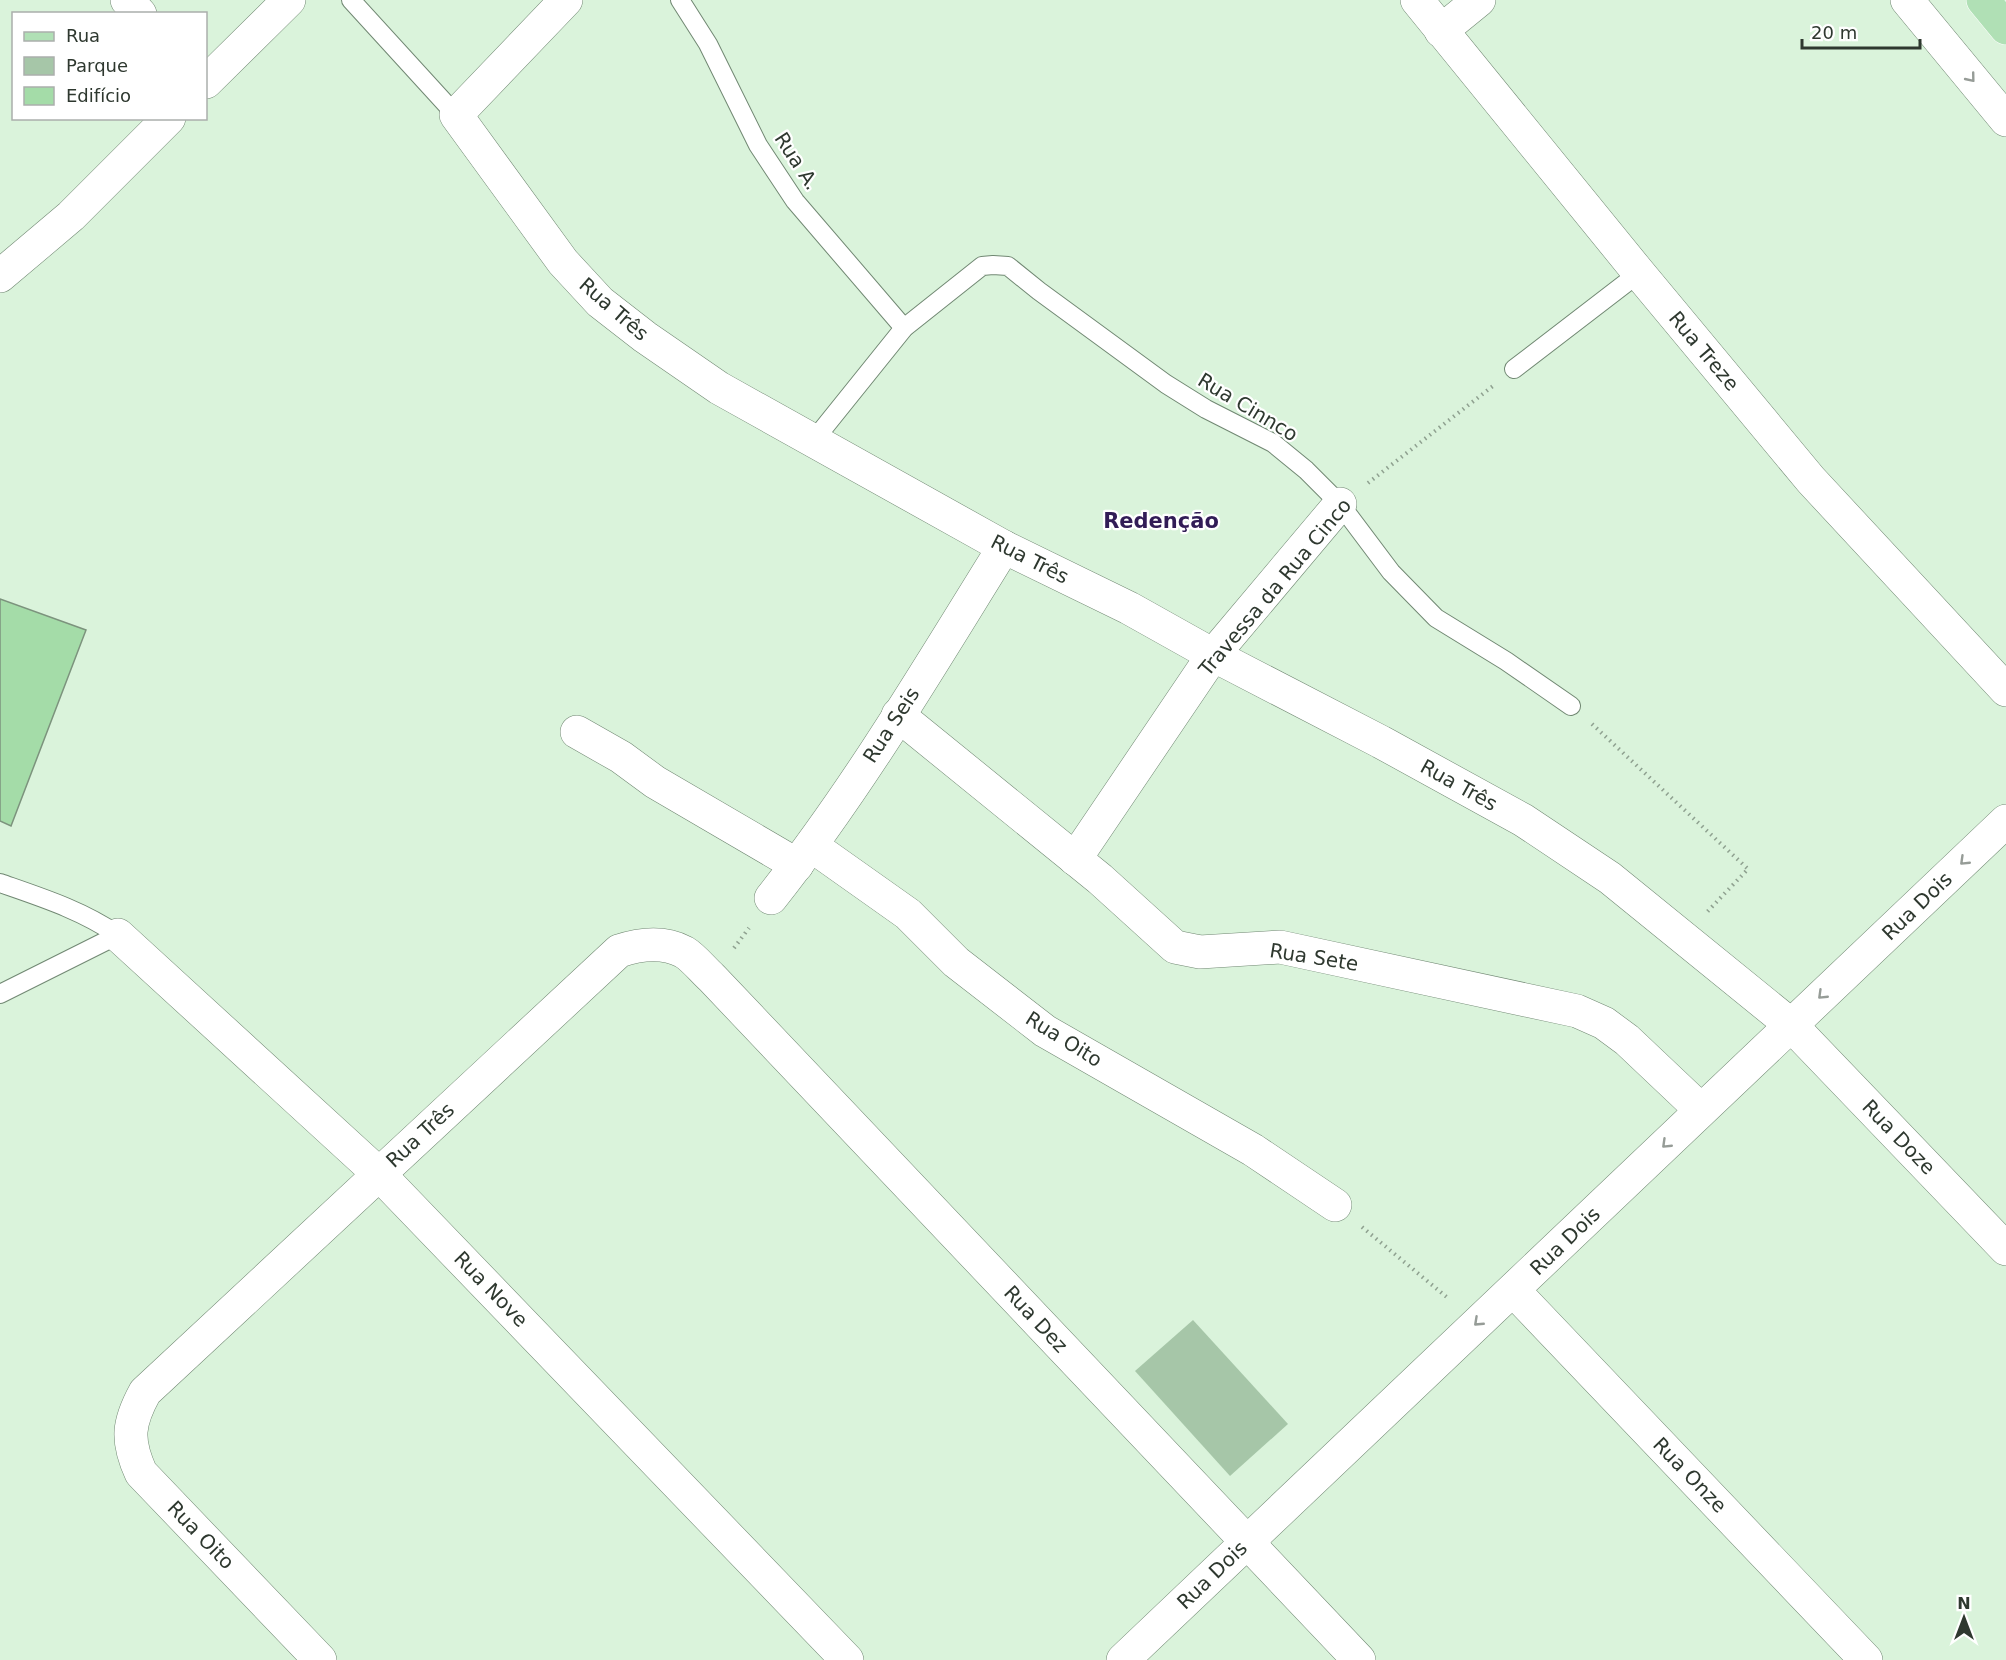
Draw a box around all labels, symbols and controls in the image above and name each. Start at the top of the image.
legend [12,12,207,120]
scale bar [1802,12,1920,50]
text: 20 m [1811,22,1857,43]
text: Rua [66,25,100,46]
text: Parque [66,55,128,76]
one-way arrow [1963,71,1974,82]
text: Edifício [66,85,131,106]
street label: Rua A. [770,128,824,194]
street label: Rua Três [574,272,654,346]
street label: Rua Treze [1664,306,1744,396]
street label: Rua Cinnco [1194,368,1302,446]
street label: Travessa da Rua Cinco [1193,493,1356,681]
district label: Redenção [1103,509,1219,533]
street label: Rua Três [987,529,1073,589]
street label: Rua Seis [858,683,924,767]
street label: Rua Três [1416,754,1502,816]
one-way arrow [1960,854,1970,865]
street label: Rua Dois [1877,867,1957,945]
street label: Rua Sete [1268,938,1360,976]
one-way arrow [1819,988,1830,999]
street label: Rua Oito [1021,1006,1107,1072]
street label: Rua Doze [1857,1095,1941,1179]
street label: Rua Três [381,1098,459,1172]
one-way arrow [1662,1137,1672,1148]
street label: Rua Dois [1525,1202,1605,1280]
street label: Rua Nove [449,1246,533,1332]
street label: Rua Dez [999,1281,1073,1357]
one-way arrow [1475,1315,1485,1326]
street label: Rua Onze [1648,1432,1732,1518]
street label: Rua Oito [163,1496,239,1574]
street label: Rua Dois [1172,1536,1252,1614]
north arrow [1934,1588,1994,1648]
text: N [1957,1594,1971,1613]

